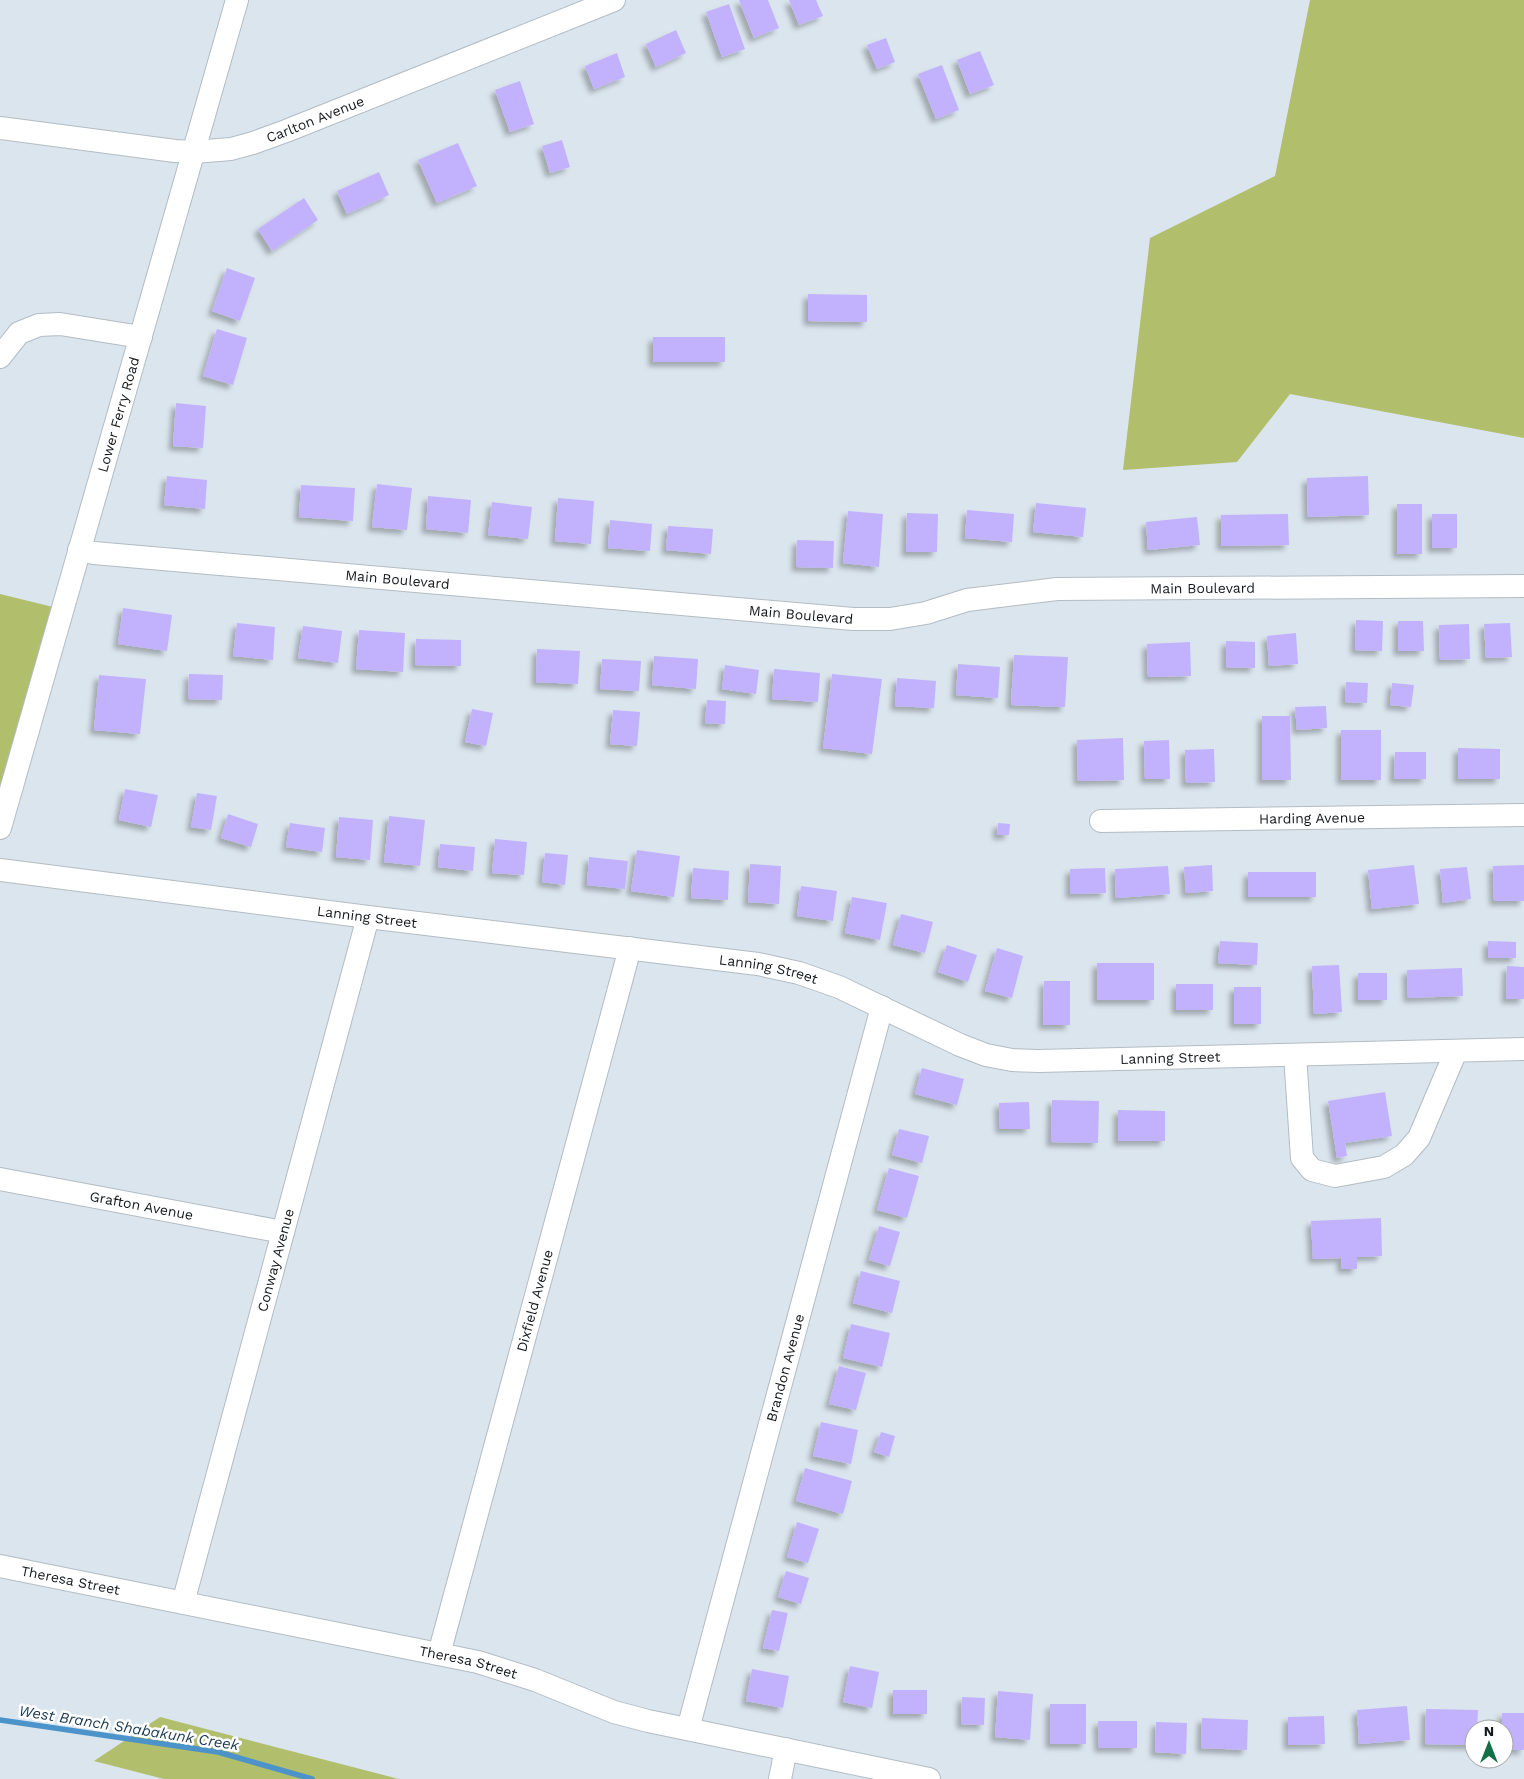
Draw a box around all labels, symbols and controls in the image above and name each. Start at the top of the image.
street label: Carlton Avenue [264,93,366,146]
street label: Lower Ferry Road [94,355,142,474]
street label: Main Boulevard [345,567,450,592]
street label: Main Boulevard [1150,580,1255,596]
street label: Main Boulevard [748,602,854,627]
street label: Harding Avenue [1259,809,1365,827]
street label: Lanning Street [316,903,418,931]
street label: Lanning Street [718,951,820,987]
street label: Lanning Street [1120,1049,1221,1067]
street label: Grafton Avenue [88,1188,195,1223]
street label: Conway Avenue [254,1207,297,1314]
street label: Dixfield Avenue [513,1248,556,1354]
street label: Brandon Avenue [763,1312,807,1423]
street label: Theresa Street [20,1562,122,1598]
street label: Theresa Street [418,1642,519,1682]
water label: West Branch Shabakunk Creek [18,1702,241,1754]
north arrow [1464,1719,1514,1769]
text: N [1484,1723,1494,1739]

